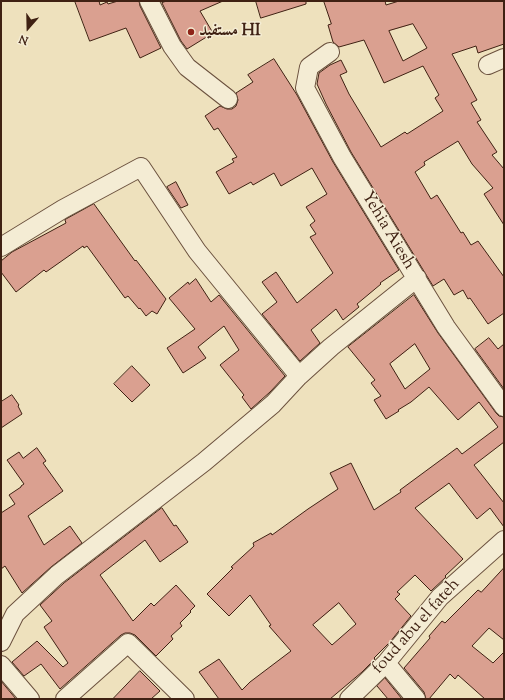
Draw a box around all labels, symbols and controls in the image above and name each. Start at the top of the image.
north arrow [8,8,48,48]
place label: مستفيد HI [199,22,261,42]
marker: مستفيد HI [186,27,196,37]
text: N [17,30,31,48]
street label: Yehia Aiesh [356,188,418,274]
street label: foud abu el fateh [369,575,465,679]

